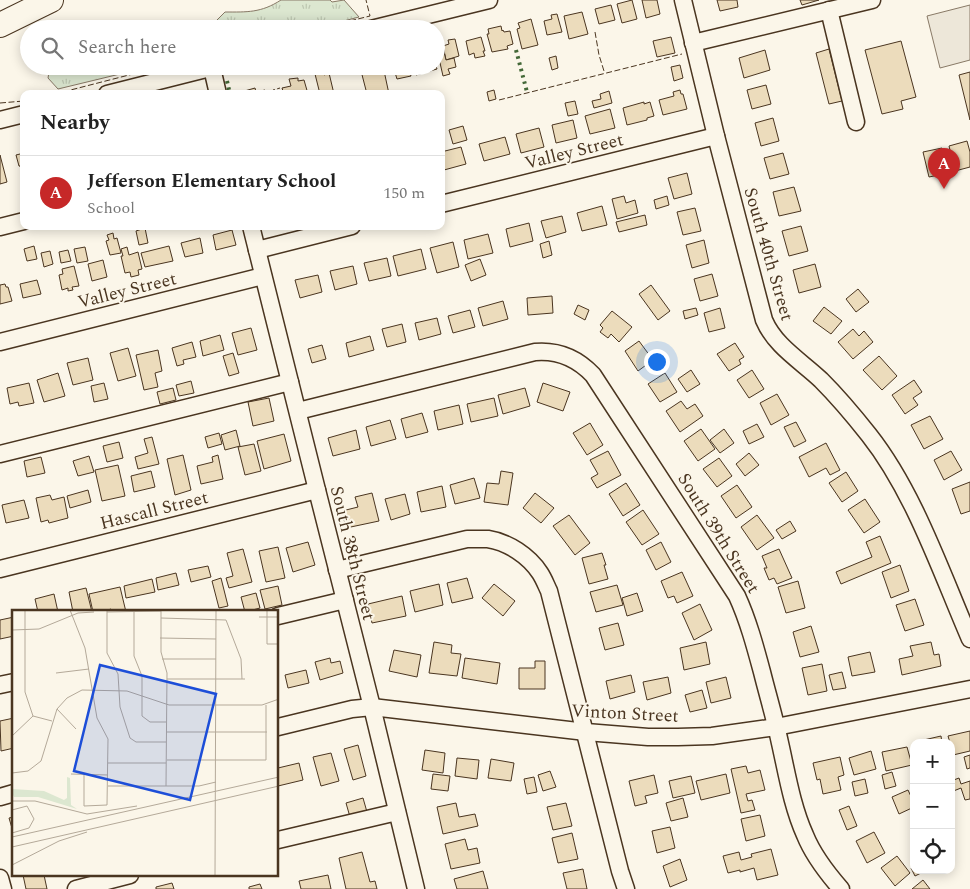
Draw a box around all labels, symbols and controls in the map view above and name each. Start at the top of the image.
search box [20,20,445,75]
text: Search here [78,33,177,62]
icon: search [38,34,66,62]
text: Nearby [40,107,110,139]
street label: Valley Street [522,126,626,177]
pin: A [928,148,960,189]
text: Jefferson Elementary School [87,167,336,196]
text: A [50,181,62,205]
text: 150 m [383,181,425,205]
street label: South 40th Street [737,184,800,324]
text: School [87,196,135,220]
street label: Valley Street [75,265,179,316]
your location [644,349,670,375]
street label: South 39th Street [671,468,767,599]
street label: South 38th Street [323,483,382,623]
street label: Hascall Street [97,484,211,537]
inset map [12,610,279,876]
street label: Vinton Street [570,697,679,730]
map controls [910,739,955,874]
button: + [910,739,955,784]
button: − [910,784,955,829]
button: locate [910,829,955,874]

